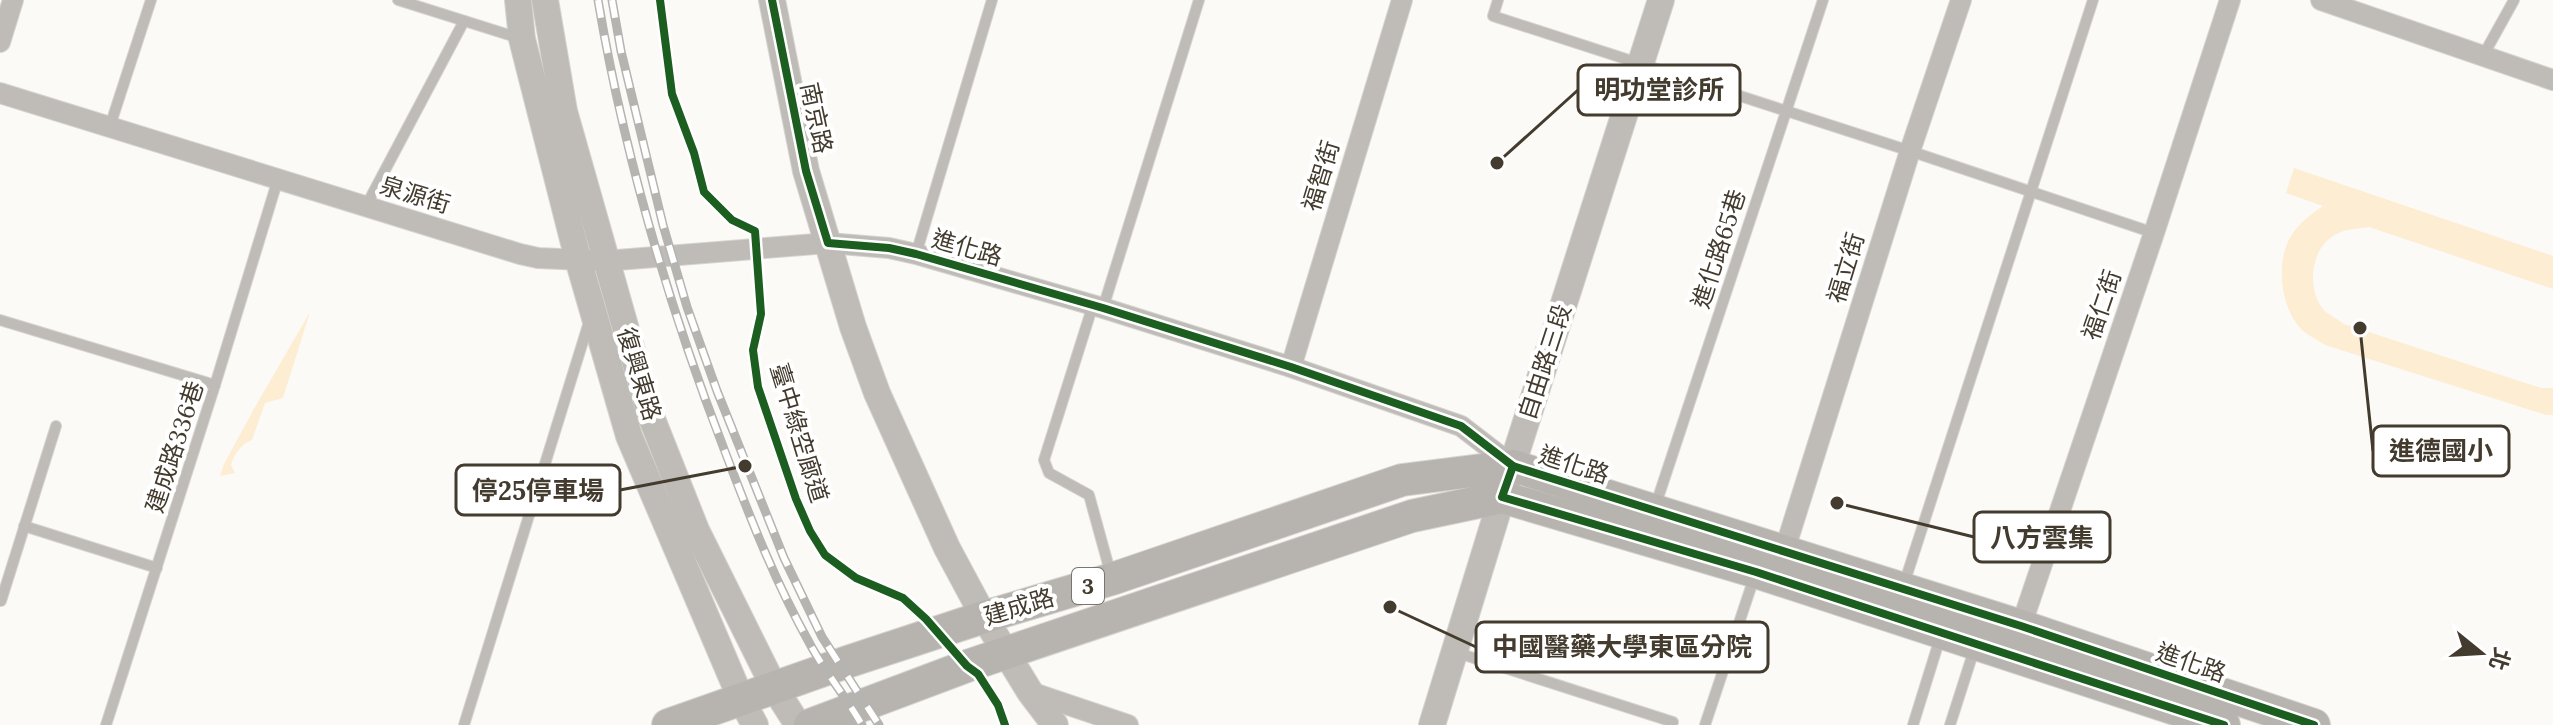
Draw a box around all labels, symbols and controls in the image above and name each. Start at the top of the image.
callout: 明功堂診所 [1578,65,1740,115]
text: 明功堂診所 [1594,73,1724,106]
street label: 南京路 [794,79,839,156]
street label: 福智街 [1295,137,1346,215]
street label: 泉源街 [376,169,454,220]
street label: 進化路65巷 [1685,186,1752,312]
street label: 進化路 [928,223,1006,272]
street label: 福立街 [1820,229,1871,307]
street label: 福仁街 [2075,266,2128,344]
street label: 自由路三段 [1511,300,1578,424]
street label: 復興東路 [611,323,668,424]
street label: 臺中綠空廊道 [764,359,835,506]
street label: 建成路336巷 [139,377,210,517]
callout: 進德國小 [2373,426,2509,476]
text: 進德國小 [2389,434,2493,467]
street label: 進化路 [1535,439,1613,490]
callout: 停25停車場 [456,465,620,515]
text: 停25停車場 [472,474,604,507]
callout: 八方雲集 [1974,512,2110,562]
text: 八方雲集 [1990,521,2094,554]
road number: 3 [1072,568,1104,604]
street label: 建成路 [980,581,1058,632]
north arrow [2441,613,2521,693]
callout: 中國醫藥大學東區分院 [1476,622,1768,672]
text: 中國醫藥大學東區分院 [1492,630,1752,663]
street label: 進化路 [2152,636,2230,689]
text: 北 [2483,644,2517,674]

